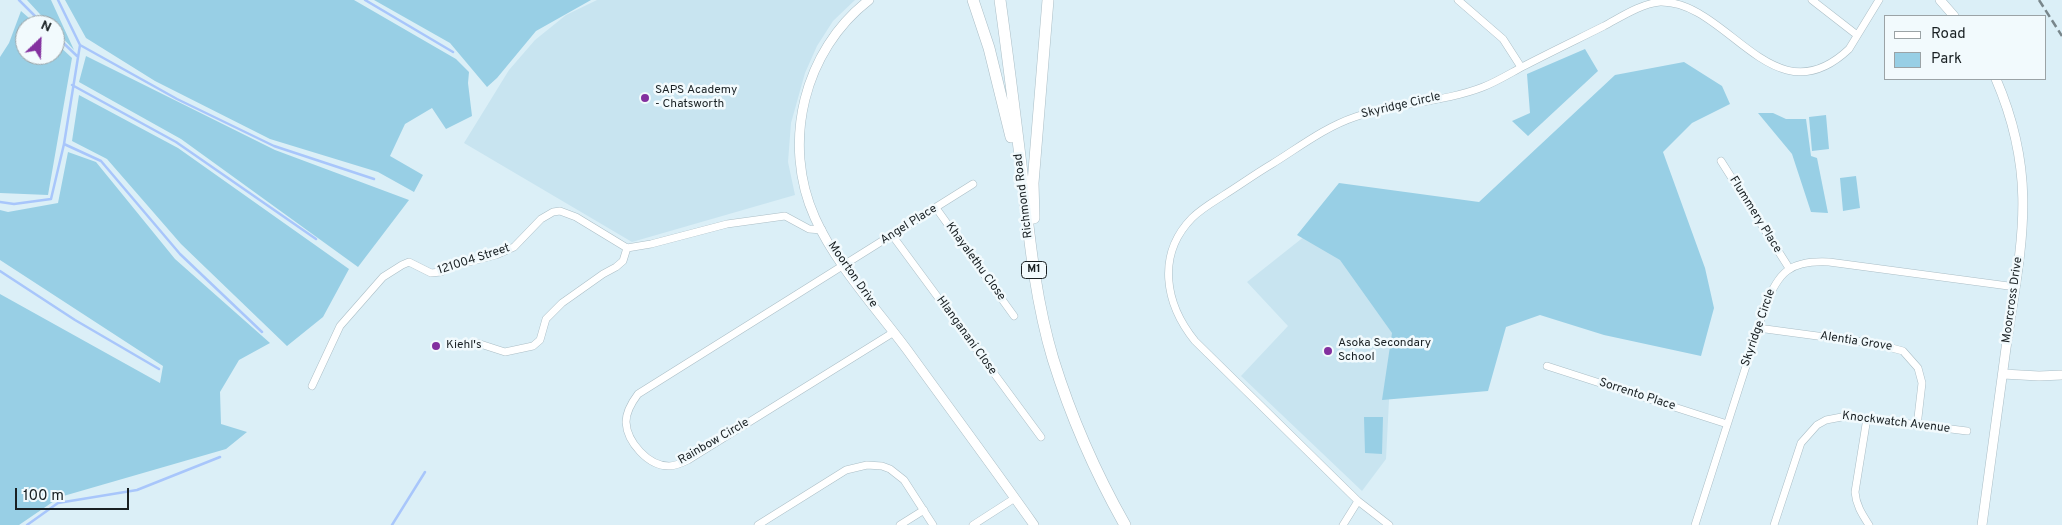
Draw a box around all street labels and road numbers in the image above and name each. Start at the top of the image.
street label: Skyridge Circle [1360,90,1442,122]
street label: Richmond Road [1012,153,1036,239]
street label: Flummery Place [1726,174,1784,256]
street label: Angel Place [878,202,940,248]
street label: Khayalethu Close [942,220,1008,304]
street label: Moorton Drive [824,239,880,311]
street label: 121004 Street [436,242,512,278]
street label: Moorcross Drive [2000,256,2026,344]
road number: M1 [1022,262,1046,278]
street label: Skyridge Circle [1739,287,1779,369]
street label: Hlanganani Close [933,294,999,378]
street label: Alentia Grove [1819,329,1893,355]
street label: Sorrento Place [1597,376,1677,414]
street label: Knockwatch Avenue [1841,409,1951,437]
street label: Rainbow Circle [676,416,752,468]

